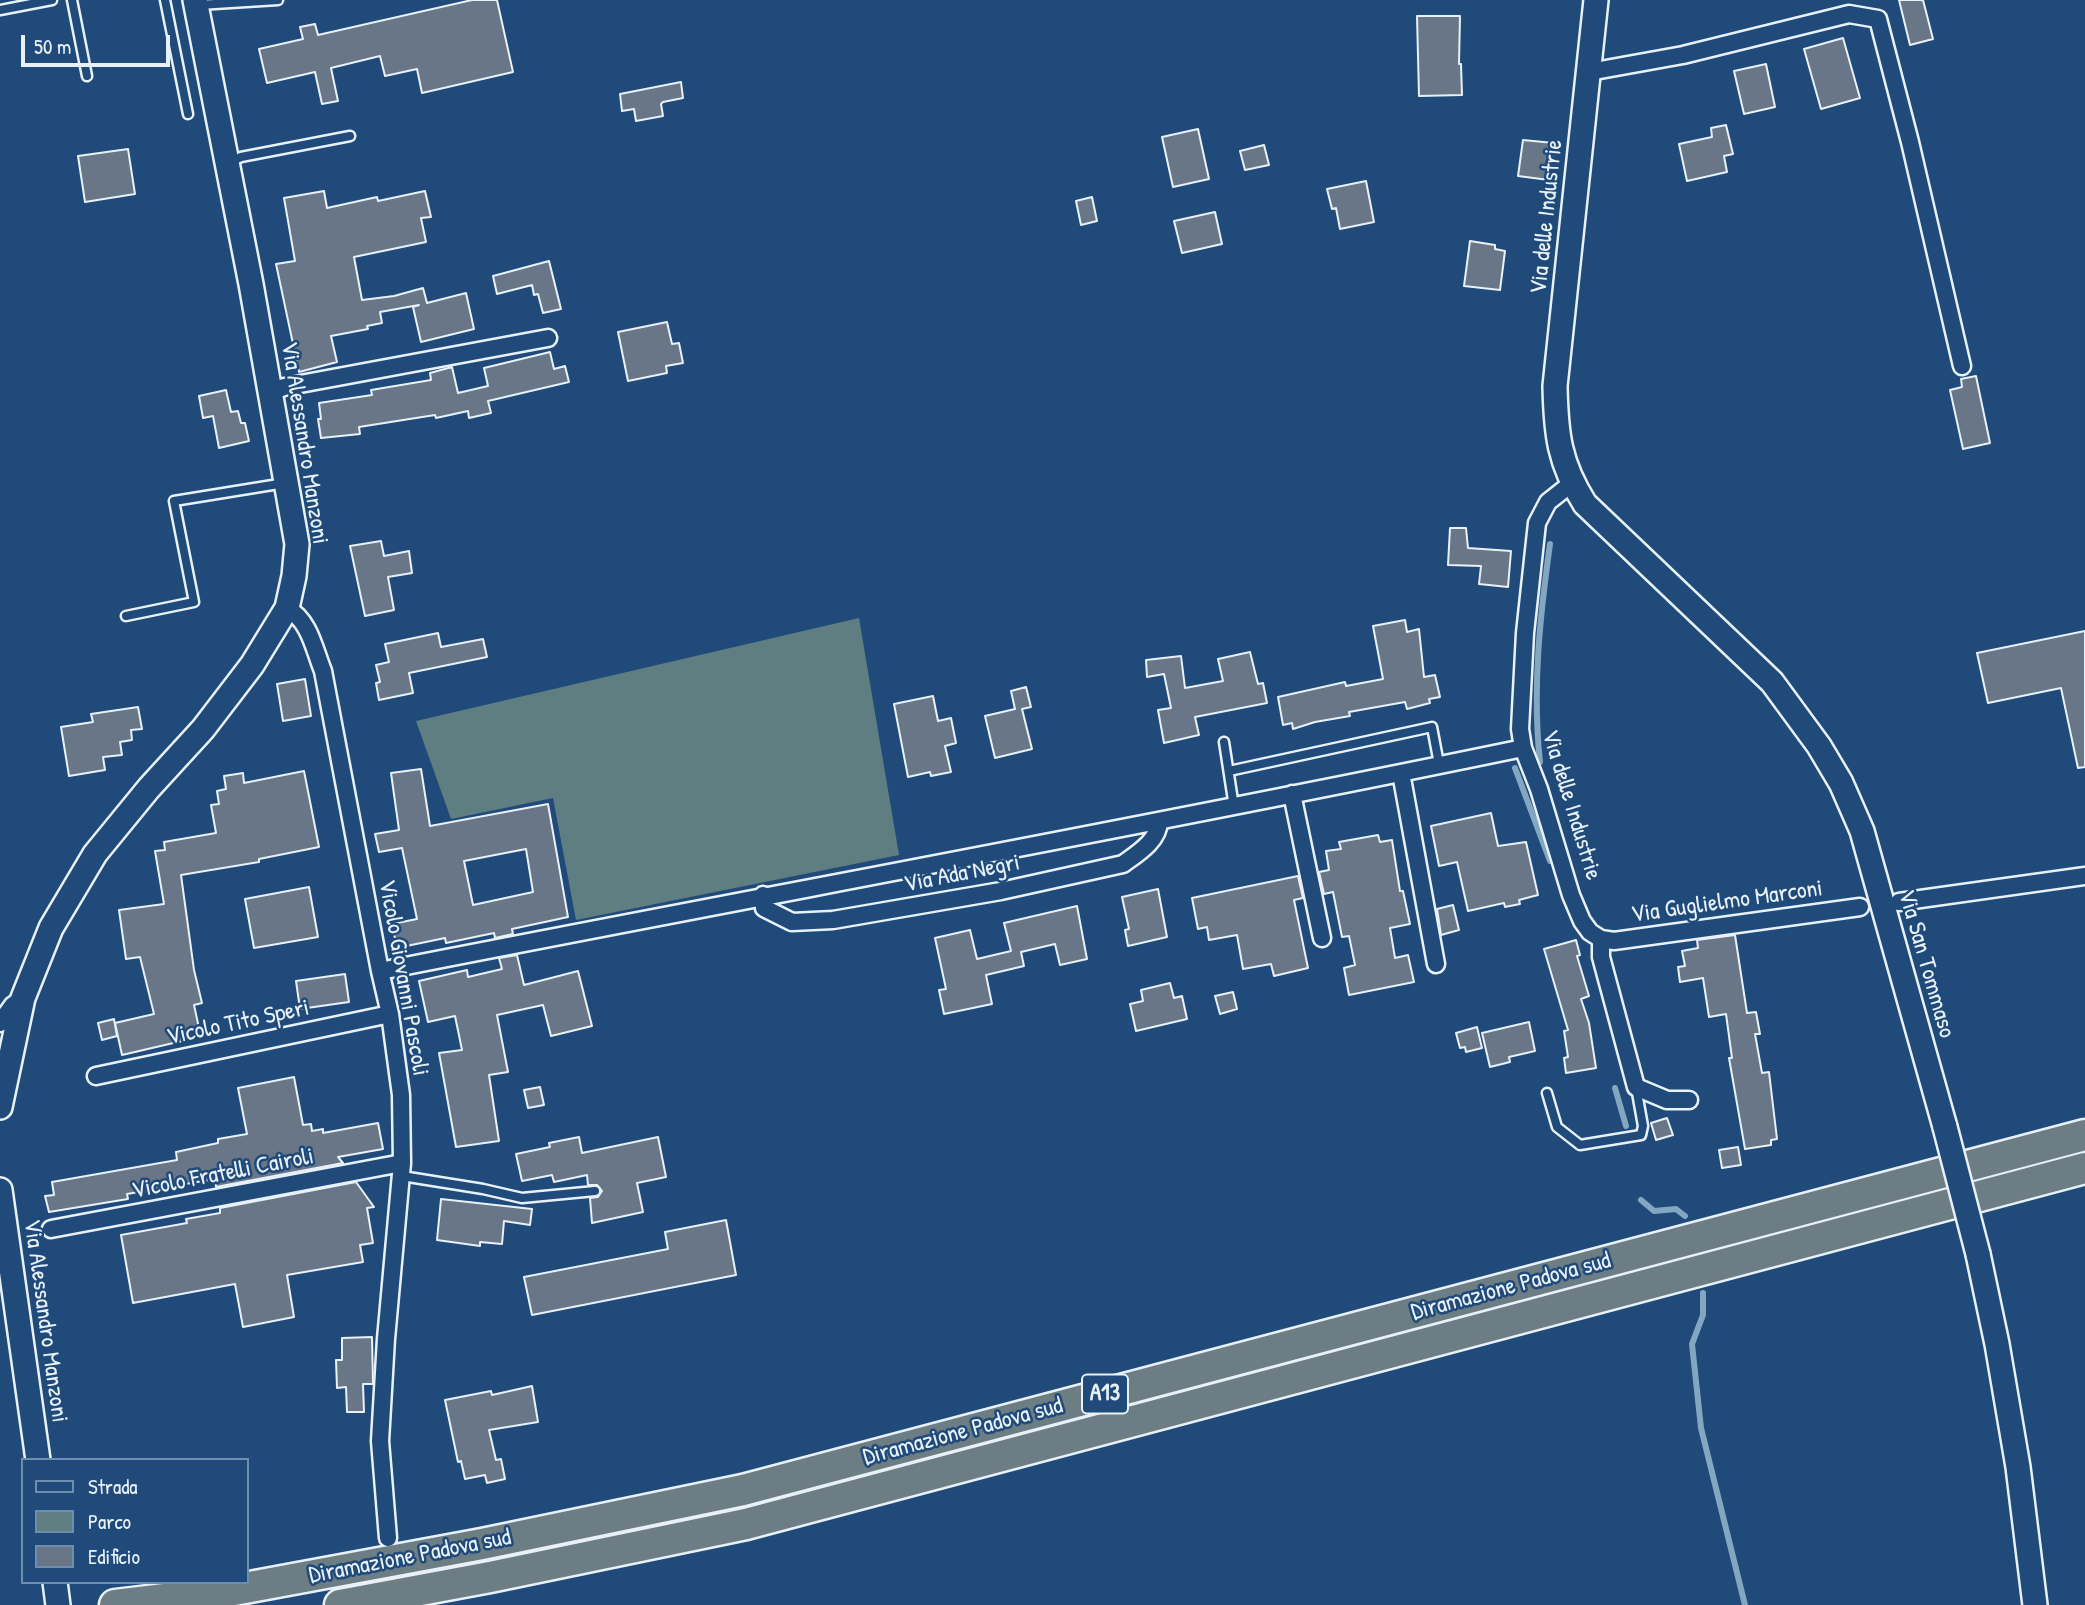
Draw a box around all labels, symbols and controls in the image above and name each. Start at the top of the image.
scale bar [24,21,173,65]
text: 50 m [34,32,71,61]
street label: Via delle Industrie [1525,138,1569,296]
street label: Via Alessandro Manzoni [274,340,334,546]
street label: Via delle Industrie [1535,727,1607,883]
street label: Via Ada Negri [902,849,1022,899]
street label: Via Guglielmo Marconi [1629,874,1825,930]
street label: Vicolo Giovanni Pascoli [372,878,434,1078]
street label: Via San Tommaso [1891,887,1961,1041]
street label: Vicolo Tito Speri [164,994,312,1052]
street label: Vicolo Fratelli Cairoli [130,1142,316,1206]
street label: Via Alessandro Manzoni [16,1218,74,1424]
street label: Diramazione Padova sud [1408,1247,1614,1327]
road number: A13 [1082,1374,1128,1414]
street label: Diramazione Padova sud [860,1392,1066,1472]
legend [21,1458,248,1584]
text: Strada [88,1472,138,1501]
text: Parco [88,1507,131,1536]
street label: Diramazione Padova sud [307,1523,513,1591]
text: Edificio [88,1542,140,1571]

